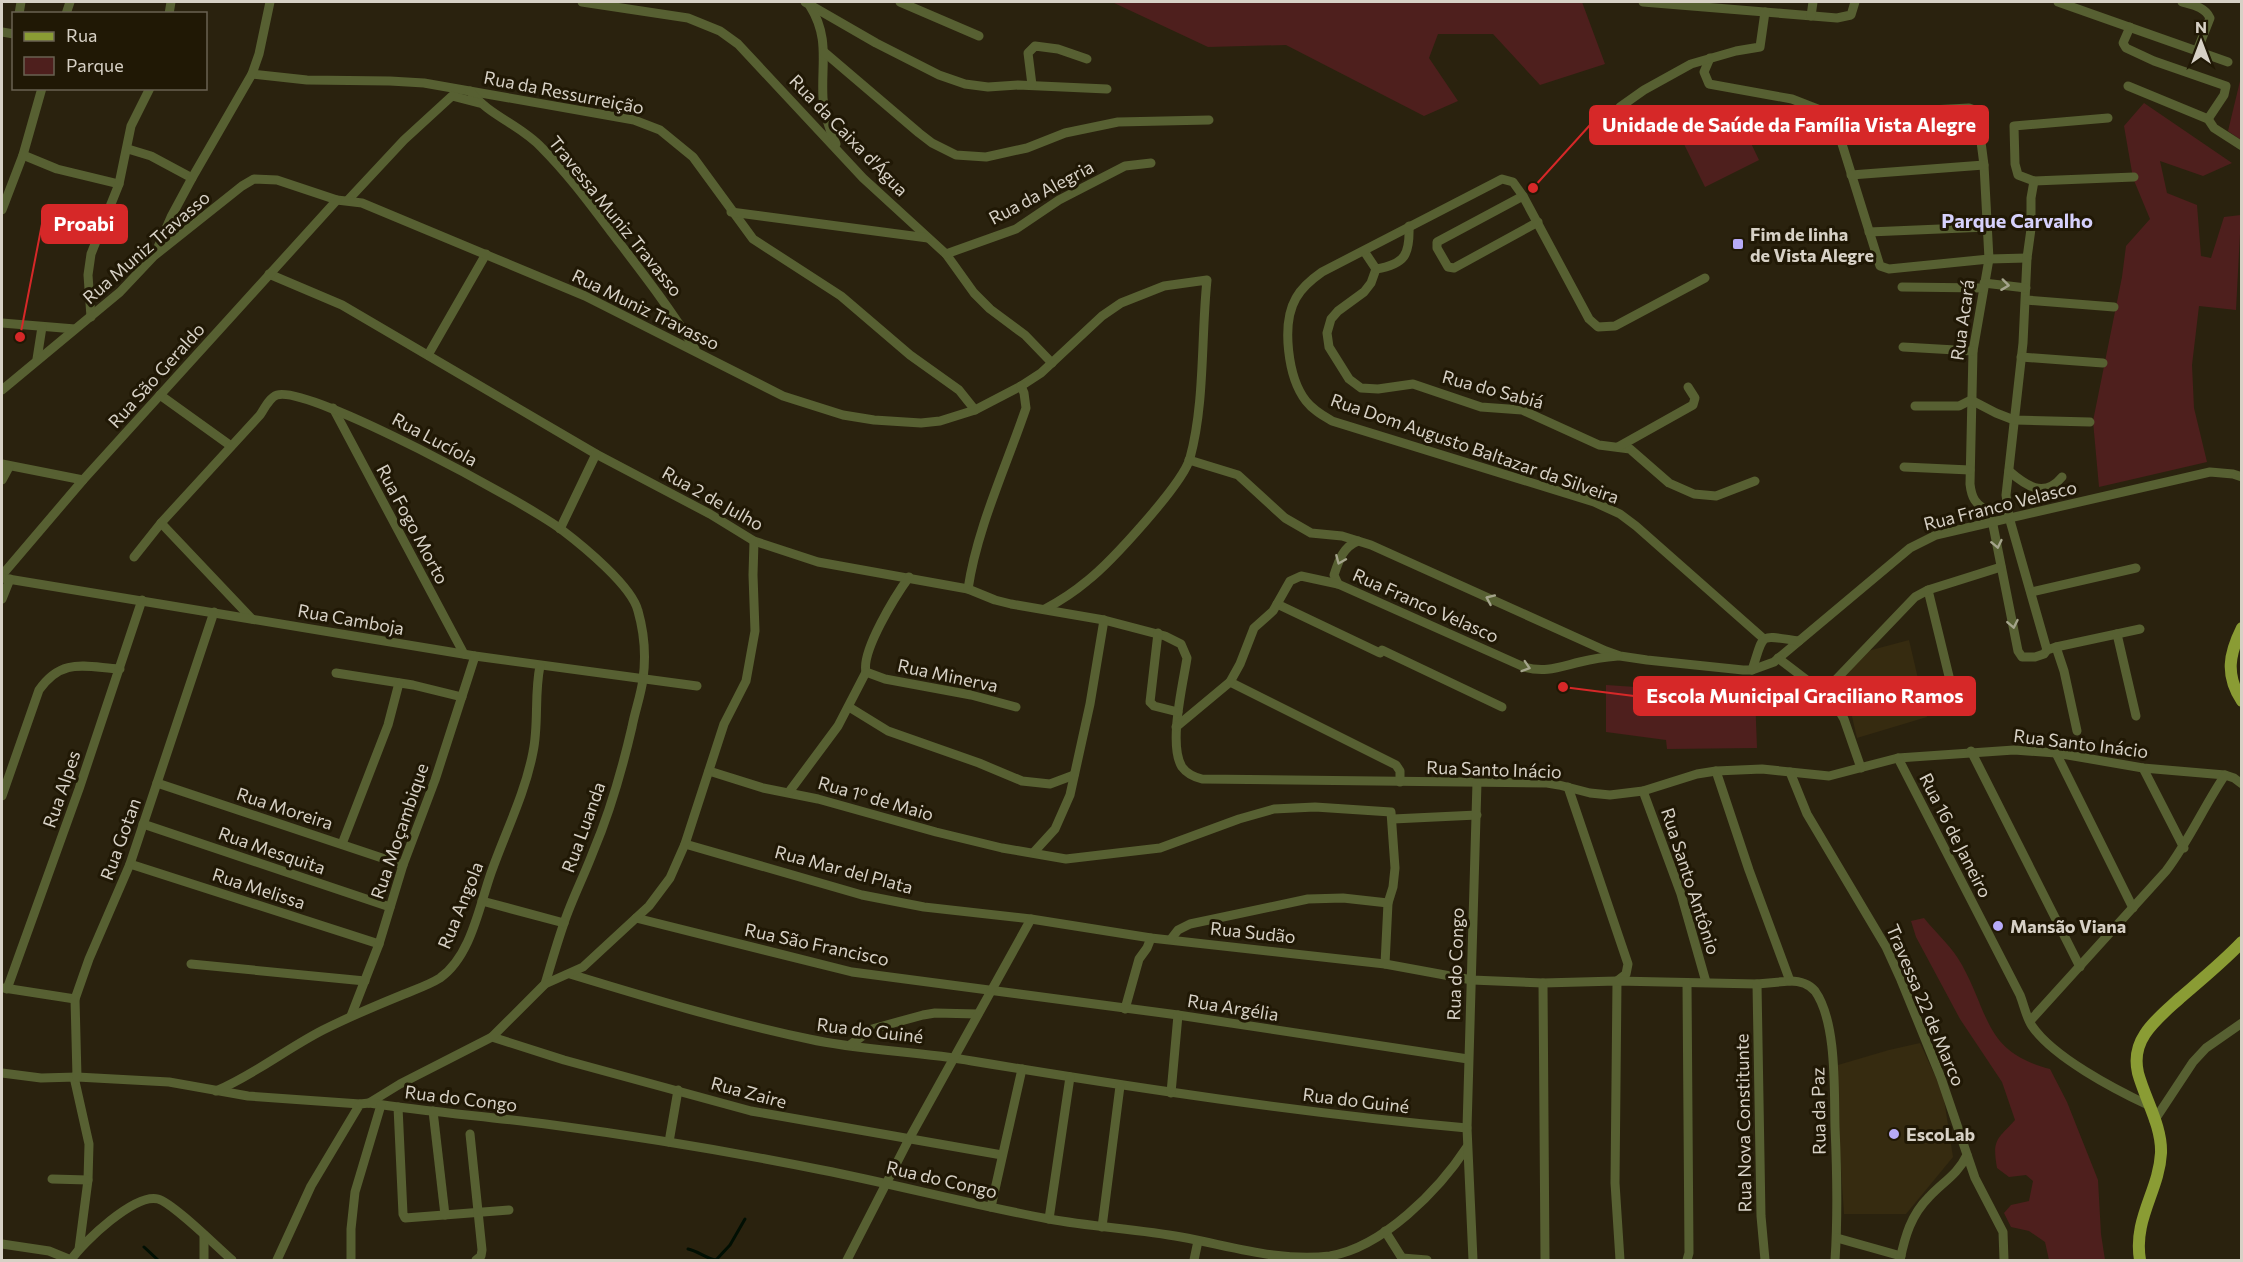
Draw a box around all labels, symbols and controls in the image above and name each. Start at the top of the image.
legend [12,12,207,90]
north arrow [2171,12,2231,72]
text: N [2195,17,2207,36]
text: Rua [66,24,97,46]
text: Parque [66,54,124,76]
street label: Rua da Ressurreição [482,66,646,118]
street label: Rua da Caixa d'Água [785,69,913,201]
callout: Unidade de Saúde da Família Vista Alegre [1590,106,1988,144]
text: Unidade de Saúde da Família Vista Alegre [1602,112,1976,136]
street label: Travessa Muniz Travasso [544,131,688,301]
street label: Rua da Alegria [985,155,1097,229]
street label: Rua Muniz Travasso [78,186,214,308]
callout: Proabi [42,205,127,243]
district label: Parque Carvalho [1941,208,2093,232]
text: Proabi [54,211,114,235]
place label: Fim de linha de Vista Alegre [1750,223,1874,266]
marker: Fim de linha de Vista Alegre [1731,237,1745,251]
street label: Rua Muniz Travasso [569,264,723,354]
street label: Rua Acará [1945,278,1979,362]
one-way arrow [2000,279,2009,291]
street label: Rua São Geraldo [103,318,209,432]
street label: Rua do Sabiá [1440,365,1546,413]
street label: Rua Dom Augusto Baltazar da Silveira [1328,388,1622,508]
street label: Rua Lucíola [389,407,481,471]
street label: Rua Fogo Morto [372,460,454,588]
street label: Rua 2 de Julho [658,461,768,535]
street label: Rua Franco Velasco [1921,475,2079,535]
one-way arrow [1990,538,2003,548]
one-way arrow [1335,553,1347,564]
street label: Rua Franco Velasco [1350,563,1502,647]
one-way arrow [1485,594,1496,606]
street label: Rua Camboja [296,599,406,639]
one-way arrow [2006,619,2019,629]
street label: Rua Minerva [896,654,1000,696]
one-way arrow [1520,660,1531,673]
callout: Escola Municipal Graciliano Ramos [1634,677,1975,715]
text: Escola Municipal Graciliano Ramos [1646,683,1964,707]
street label: Rua Santo Inácio [2012,724,2150,762]
street label: Rua Alpes [38,748,84,830]
street label: Rua Santo Inácio [1426,756,1562,782]
street label: Rua Moçambique [365,760,433,902]
street label: Rua 16 de Janeiro [1915,769,1997,901]
street label: Rua 1º de Maio [816,771,936,825]
street label: Rua Luanda [556,779,610,875]
street label: Rua Moreira [234,782,336,834]
street label: Rua Gotan [95,795,145,883]
street label: Rua Santo Antônio [1657,805,1725,957]
street label: Rua Mesquita [216,821,328,879]
street label: Rua Mar del Plata [773,840,915,898]
street label: Rua Angola [433,858,487,952]
street label: Rua Melissa [210,863,308,913]
street label: Rua do Congo [1442,907,1468,1021]
place label: Mansão Viana [2010,915,2126,937]
street label: Rua Sudão [1209,917,1297,947]
street label: Rua São Francisco [743,918,891,970]
marker: Mansão Viana [1991,919,2005,933]
street label: Travessa 22 de Marco [1882,921,1970,1089]
street label: Rua Argélia [1186,989,1280,1025]
street label: Rua do Guiné [815,1013,925,1047]
street label: Rua Nova Constitunte [1730,1033,1756,1213]
street label: Rua da Paz [1806,1067,1830,1155]
street label: Rua Zaire [709,1071,789,1113]
street label: Rua do Congo [403,1080,519,1116]
street label: Rua do Guiné [1301,1083,1411,1117]
place label: EscoLab [1906,1123,1975,1145]
marker: EscoLab [1887,1127,1901,1141]
street label: Rua do Congo [884,1156,1000,1202]

